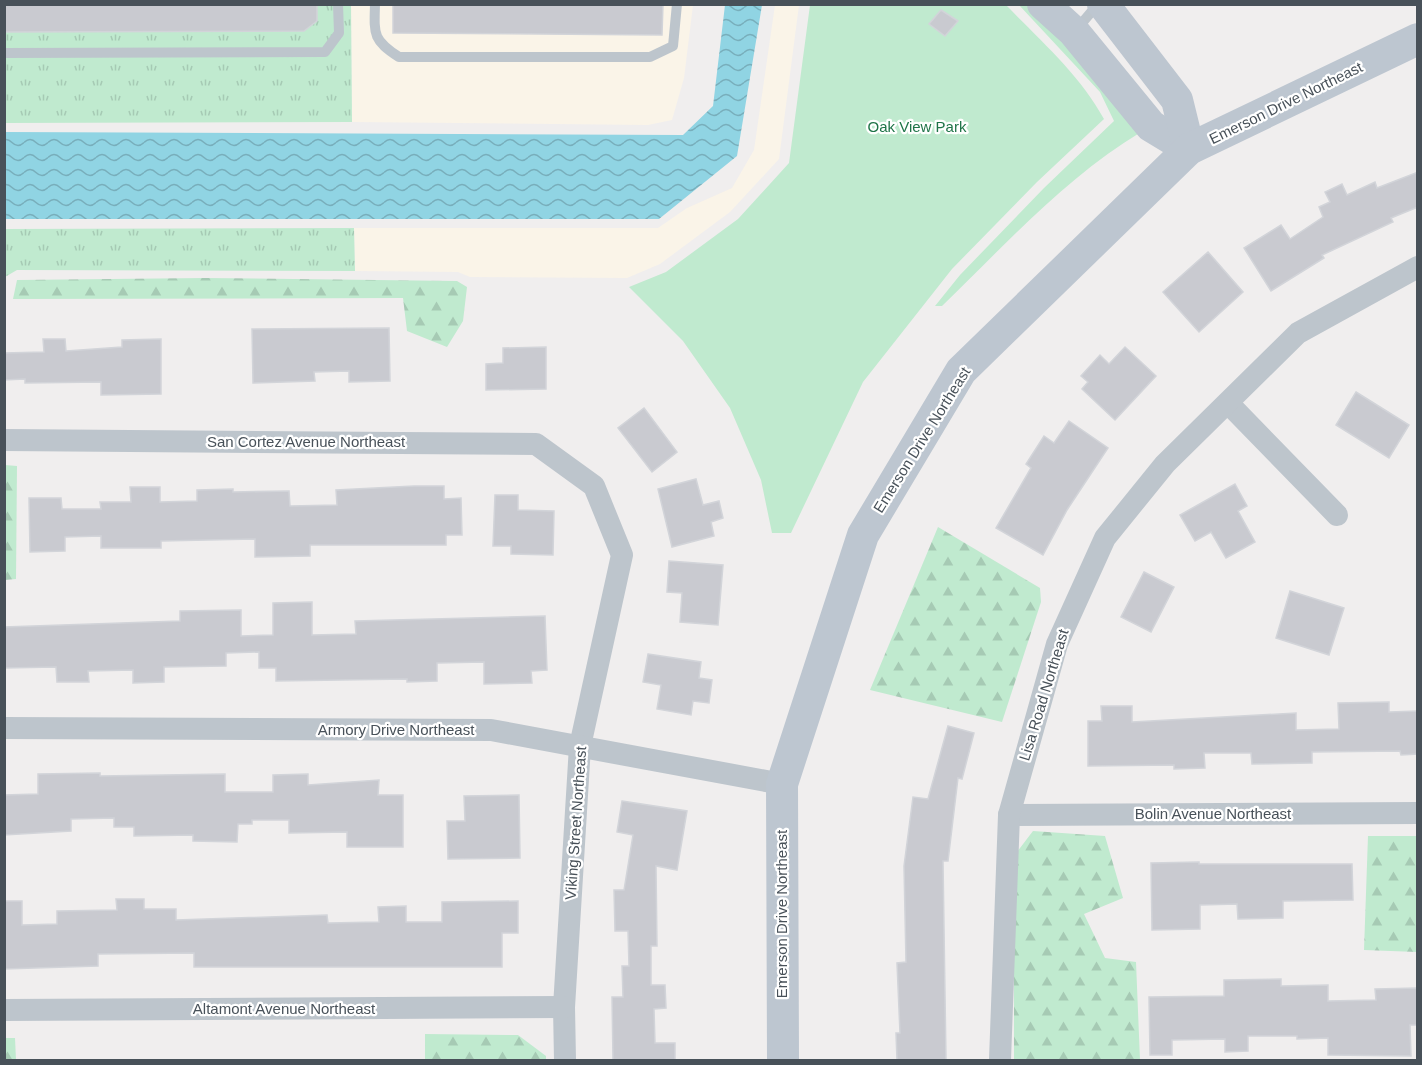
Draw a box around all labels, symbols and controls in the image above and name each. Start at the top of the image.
street label: Emerson Drive Northeast [1206,58,1366,147]
park label: Oak View Park [868,118,967,135]
street label: Emerson Drive Northeast [870,363,974,516]
street label: San Cortez Avenue Northeast [207,433,406,450]
street label: Lisa Road Northeast [1015,626,1072,763]
street label: Armory Drive Northeast [318,721,475,738]
street label: Viking Street Northeast [562,745,589,900]
street label: Bolin Avenue Northeast [1135,805,1292,822]
street label: Emerson Drive Northeast [773,829,790,998]
street label: Altamont Avenue Northeast [193,1000,376,1017]

